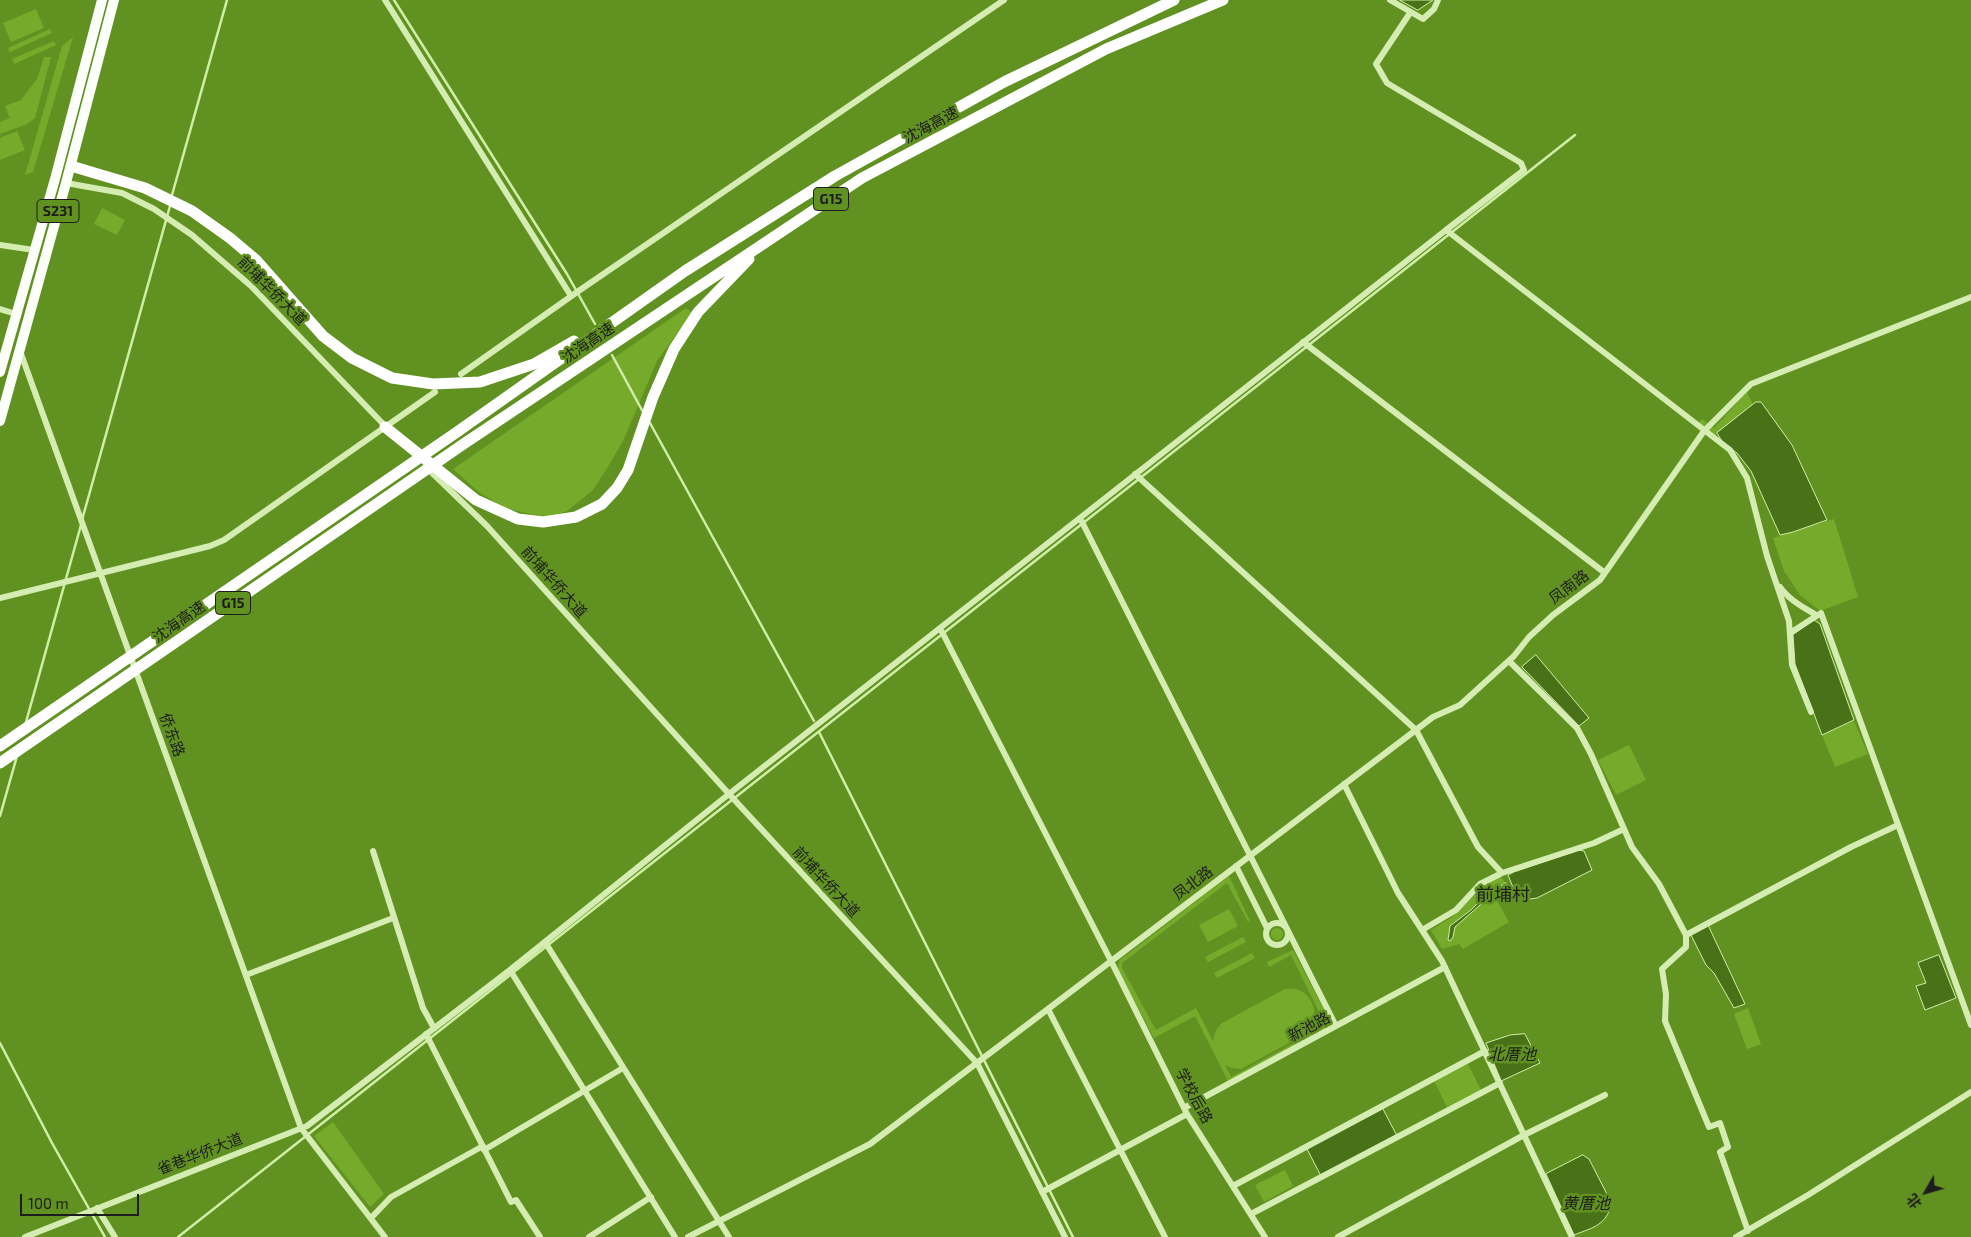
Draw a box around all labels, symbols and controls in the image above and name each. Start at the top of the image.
street label: 沈海高速 [900,103,962,147]
road number: G15 [814,188,848,210]
road number: S231 [37,200,79,222]
street label: 前埔华侨大道 [234,253,310,329]
street label: 沈海高速 [558,319,618,367]
street label: 前埔华侨大道 [517,543,591,621]
street label: 凤南路 [1546,566,1592,608]
road number: G15 [216,592,250,614]
street label: 沈海高速 [149,597,209,647]
street label: 侨东路 [156,711,188,759]
street label: 前埔华侨大道 [789,843,863,921]
street label: 凤北路 [1170,862,1216,904]
district label: 前埔村 [1476,884,1530,906]
street label: 新池路 [1285,1008,1333,1046]
water label: 北厝池 [1488,1045,1536,1065]
street label: 学校后路 [1172,1065,1216,1127]
street label: 雀巷华侨大道 [155,1129,245,1179]
north arrow [1901,1167,1951,1217]
scale bar [22,1184,141,1216]
text: 北 [1903,1191,1925,1212]
text: 100 m [28,1194,69,1212]
water label: 黄厝池 [1562,1194,1610,1214]

